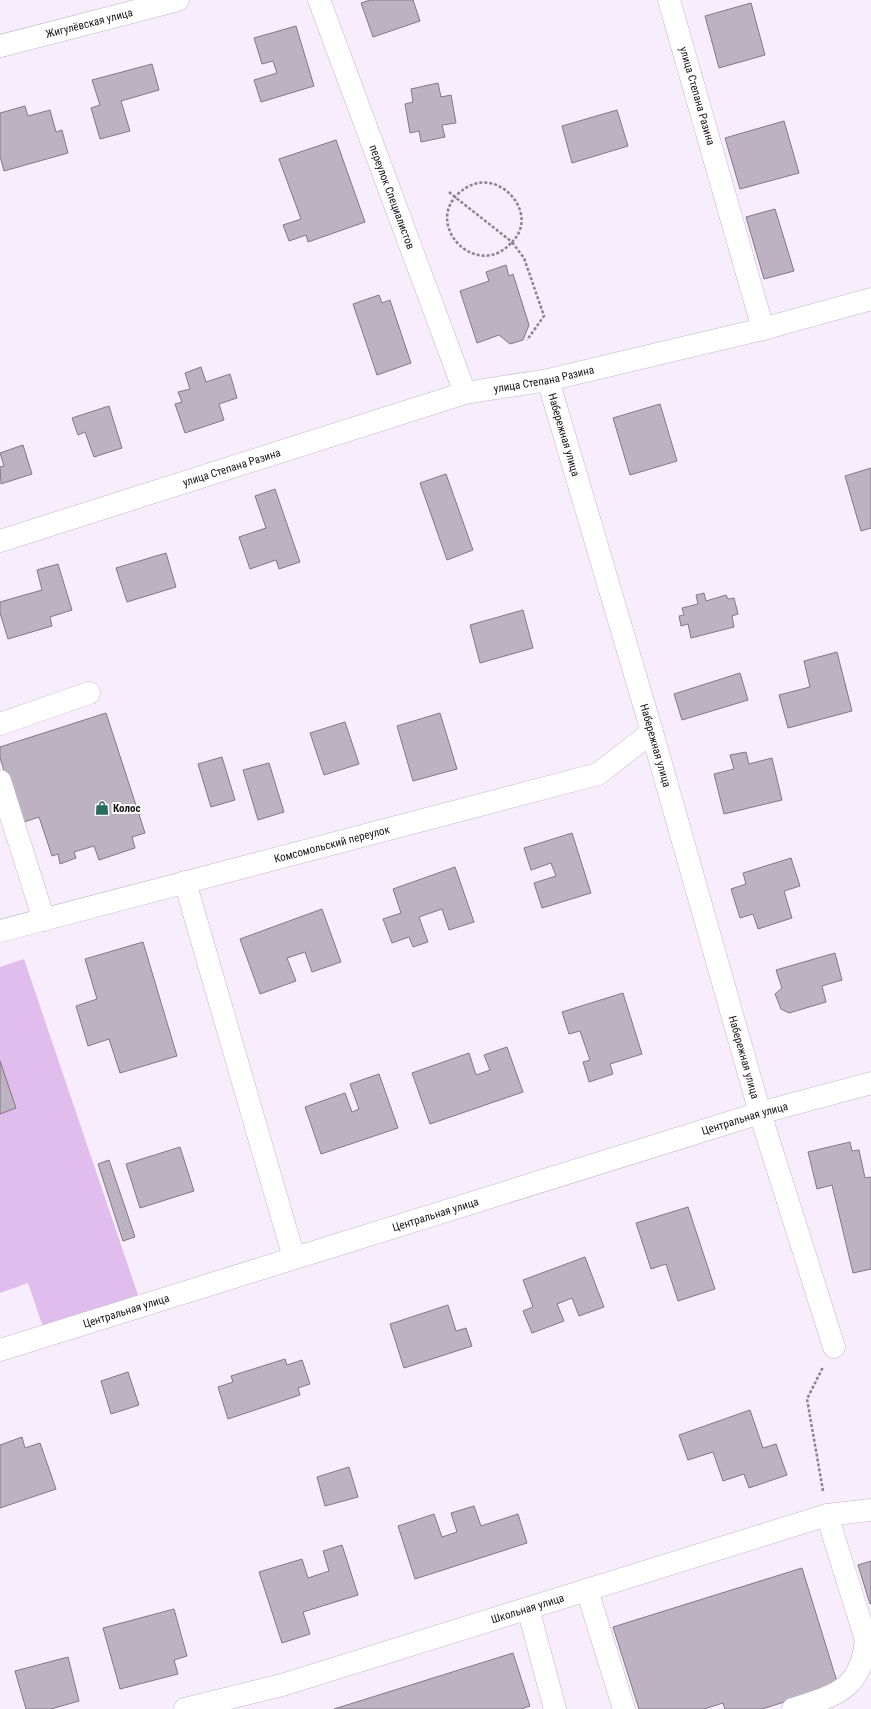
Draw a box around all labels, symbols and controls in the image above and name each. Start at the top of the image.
street label: Жигулёвская улица [44,6,134,40]
street label: улица Степана Разина [677,45,717,147]
street label: переулок Специалистов [367,143,417,251]
street label: улица Степана Разина [493,363,595,395]
street label: Набережная улица [546,392,583,478]
street label: улица Степана Разина [181,446,282,489]
street label: Набережная улица [638,702,674,789]
shop icon: Колос [94,800,110,816]
place label: Колос [113,802,140,815]
street label: Комсомольский переулок [273,822,392,865]
street label: Набережная улица [726,1014,762,1100]
street label: Центральная улица [700,1099,789,1137]
street label: Центральная улица [391,1195,480,1234]
street label: Центральная улица [81,1291,171,1330]
street label: Школьная улица [489,1591,566,1626]

